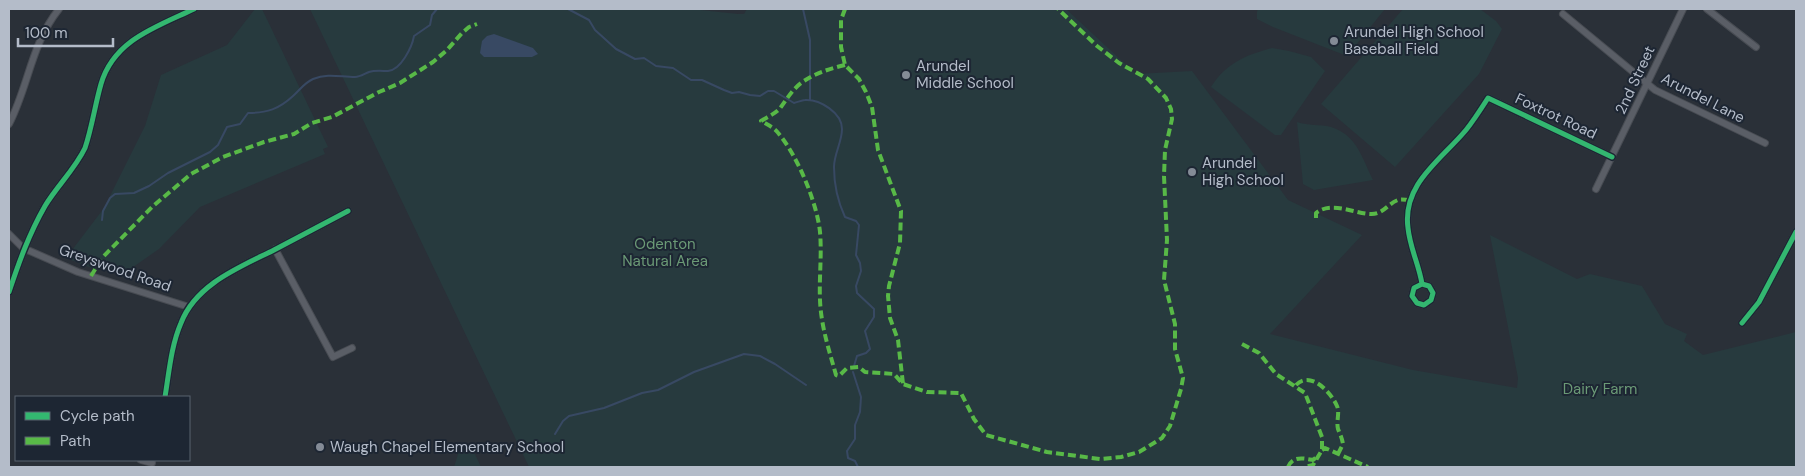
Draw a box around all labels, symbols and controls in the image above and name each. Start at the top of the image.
scale bar [18,15,112,47]
place label: Arundel High School Baseball Field [1344,22,1484,59]
text: 100 m [25,23,68,43]
marker: Arundel High School Baseball Field [1328,35,1340,47]
street label: 2nd Street [1610,43,1660,117]
place label: Arundel Middle School [916,56,1014,93]
street label: Arundel Lane [1658,68,1748,128]
marker: Arundel Middle School [900,69,912,81]
street label: Foxtrot Road [1512,88,1600,144]
place label: Arundel High School [1202,153,1284,190]
marker: Arundel High School [1186,166,1198,178]
park label: Odenton Natural Area [622,234,708,271]
street label: Greyswood Road [56,239,174,297]
park label: Dairy Farm [1563,379,1637,399]
legend [15,396,190,461]
text: Cycle path [60,406,135,426]
text: Path [60,431,91,451]
place label: Waugh Chapel Elementary School [330,437,564,457]
marker: Waugh Chapel Elementary School [314,441,326,453]

